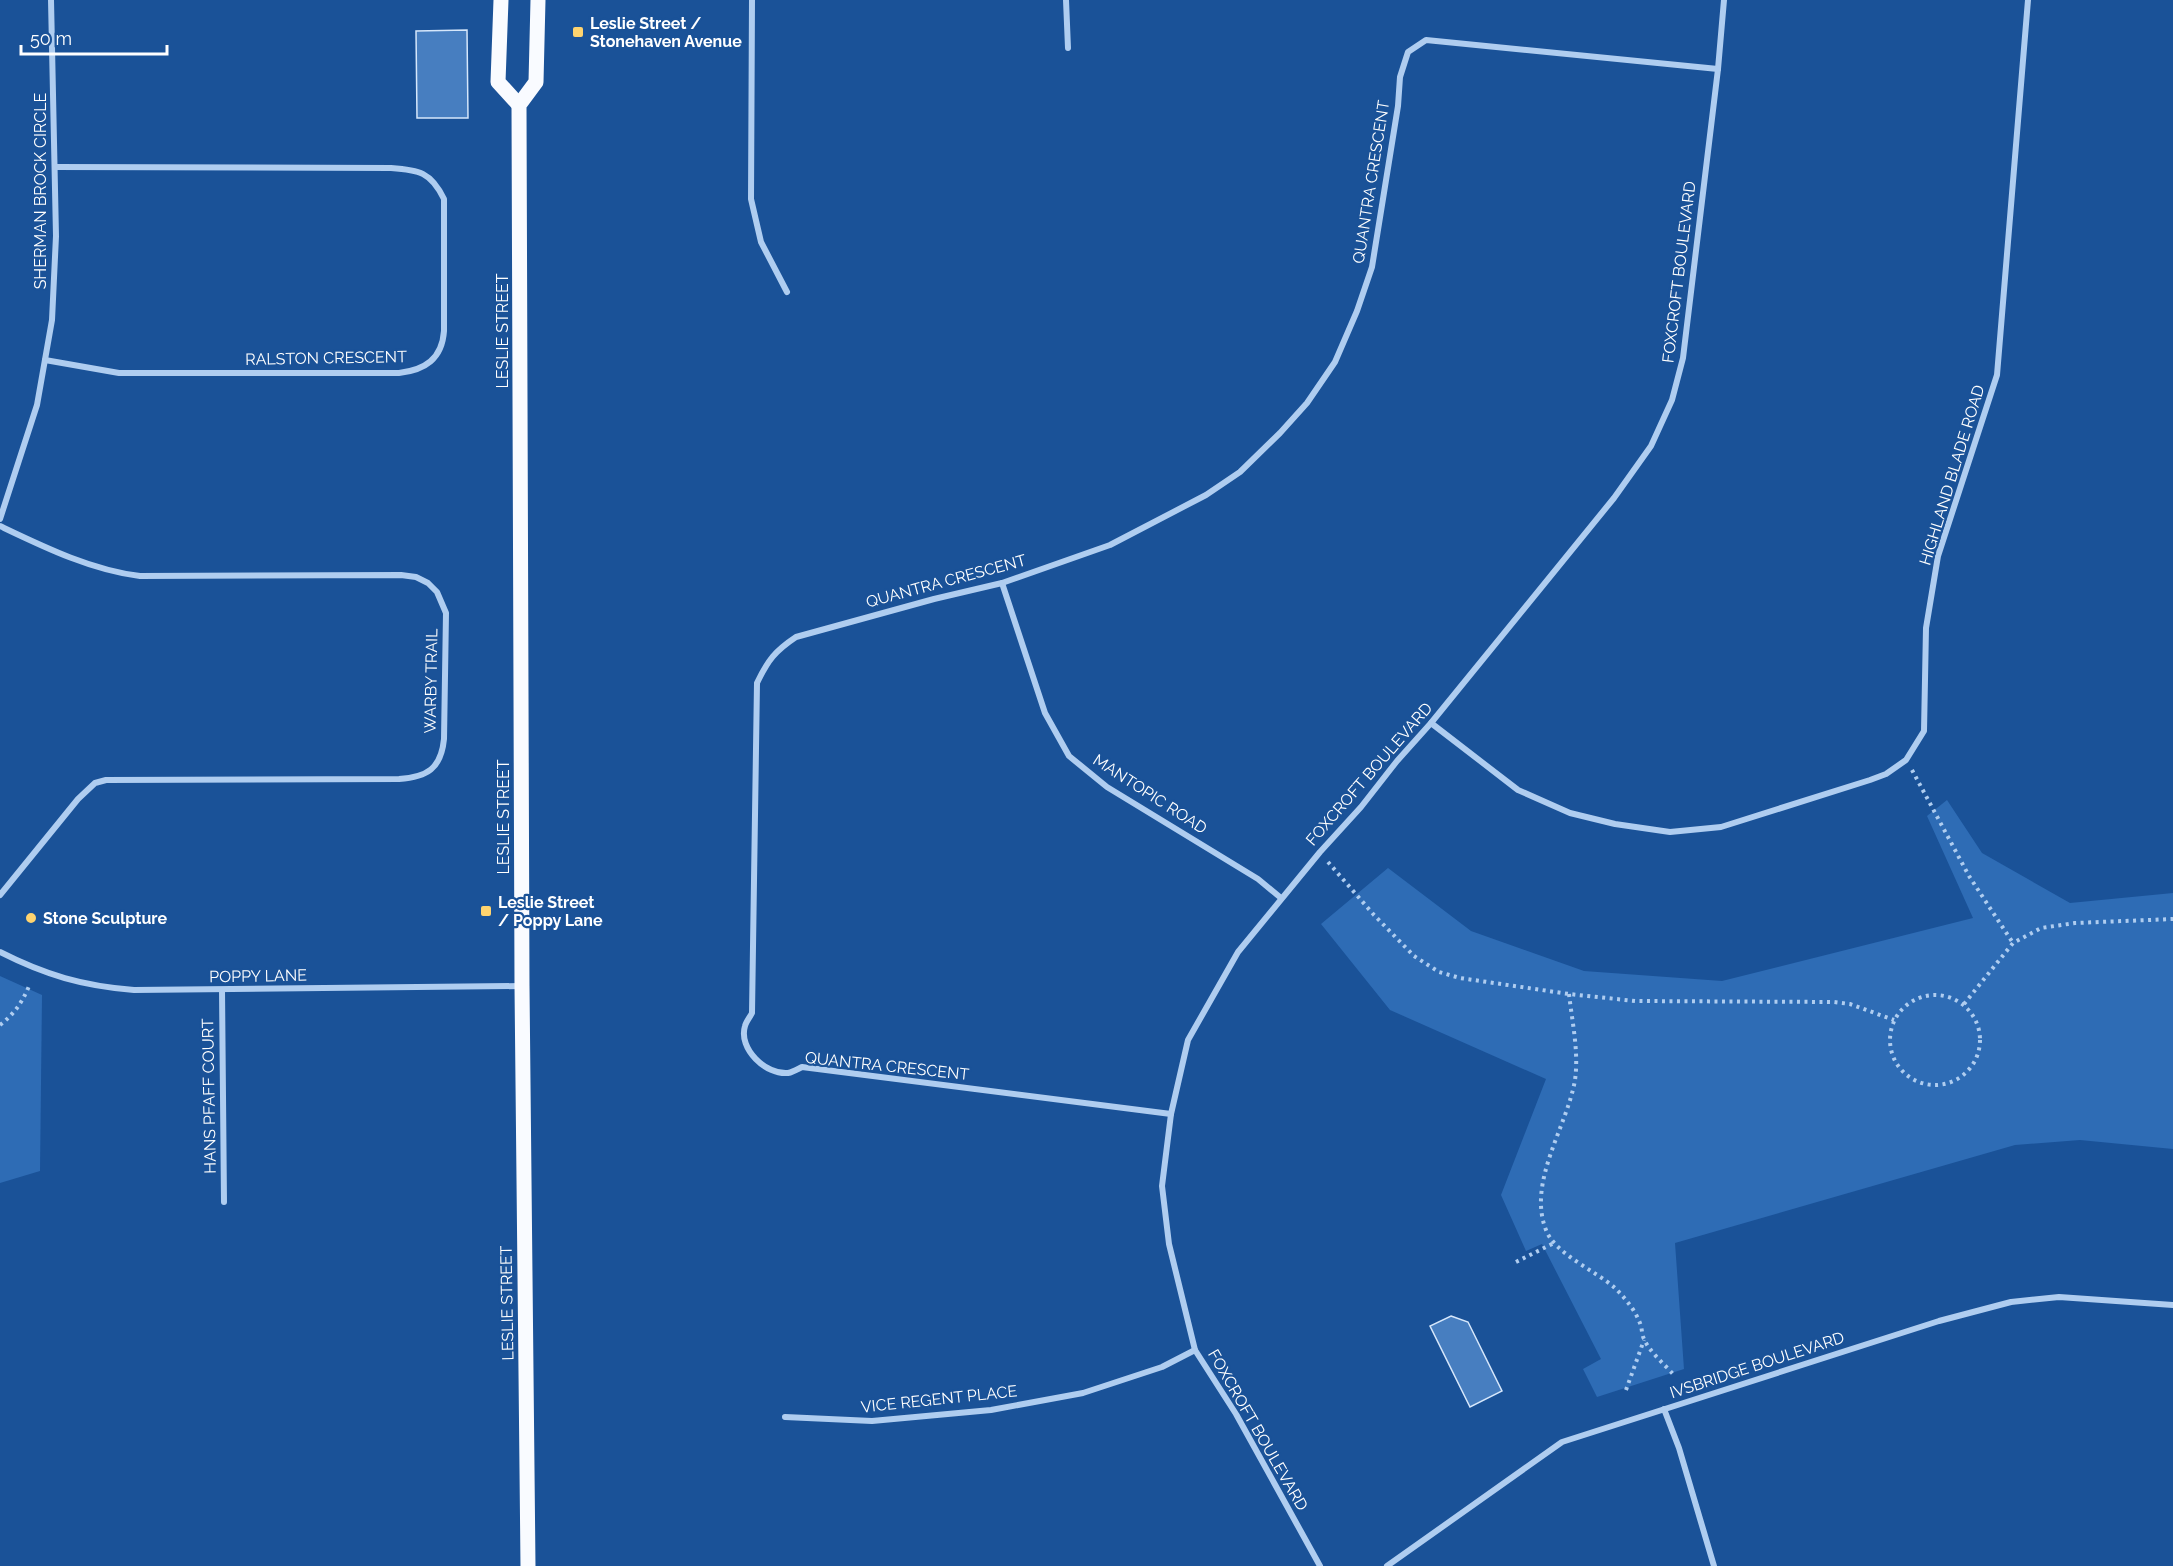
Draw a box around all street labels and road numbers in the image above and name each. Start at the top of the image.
street label: SHERMAN BROCK CIRCLE [31,92,50,289]
street label: QUANTRA CRESCENT [1349,99,1393,265]
street label: FOXCROFT BOULEVARD [1658,180,1700,364]
street label: LESLIE STREET [493,273,512,388]
street label: RALSTON CRESCENT [245,347,407,369]
street label: HIGHLAND BLADE ROAD [1916,383,1988,567]
street label: QUANTRA CRESCENT [864,550,1028,612]
street label: WARBY TRAIL [421,628,441,734]
street label: FOXCROFT BOULEVARD [1302,699,1436,849]
street label: MANTOPIC ROAD [1090,750,1210,838]
street label: LESLIE STREET [494,759,513,874]
street label: POPPY LANE [209,966,307,986]
street label: HANS PFAFF COURT [198,1018,220,1174]
street label: QUANTRA CRESCENT [804,1048,970,1084]
street label: LESLIE STREET [496,1245,518,1361]
street label: IVSBRIDGE BOULEVARD [1667,1328,1847,1402]
street label: FOXCROFT BOULEVARD [1204,1346,1312,1514]
street label: VICE REGENT PLACE [860,1381,1018,1417]

